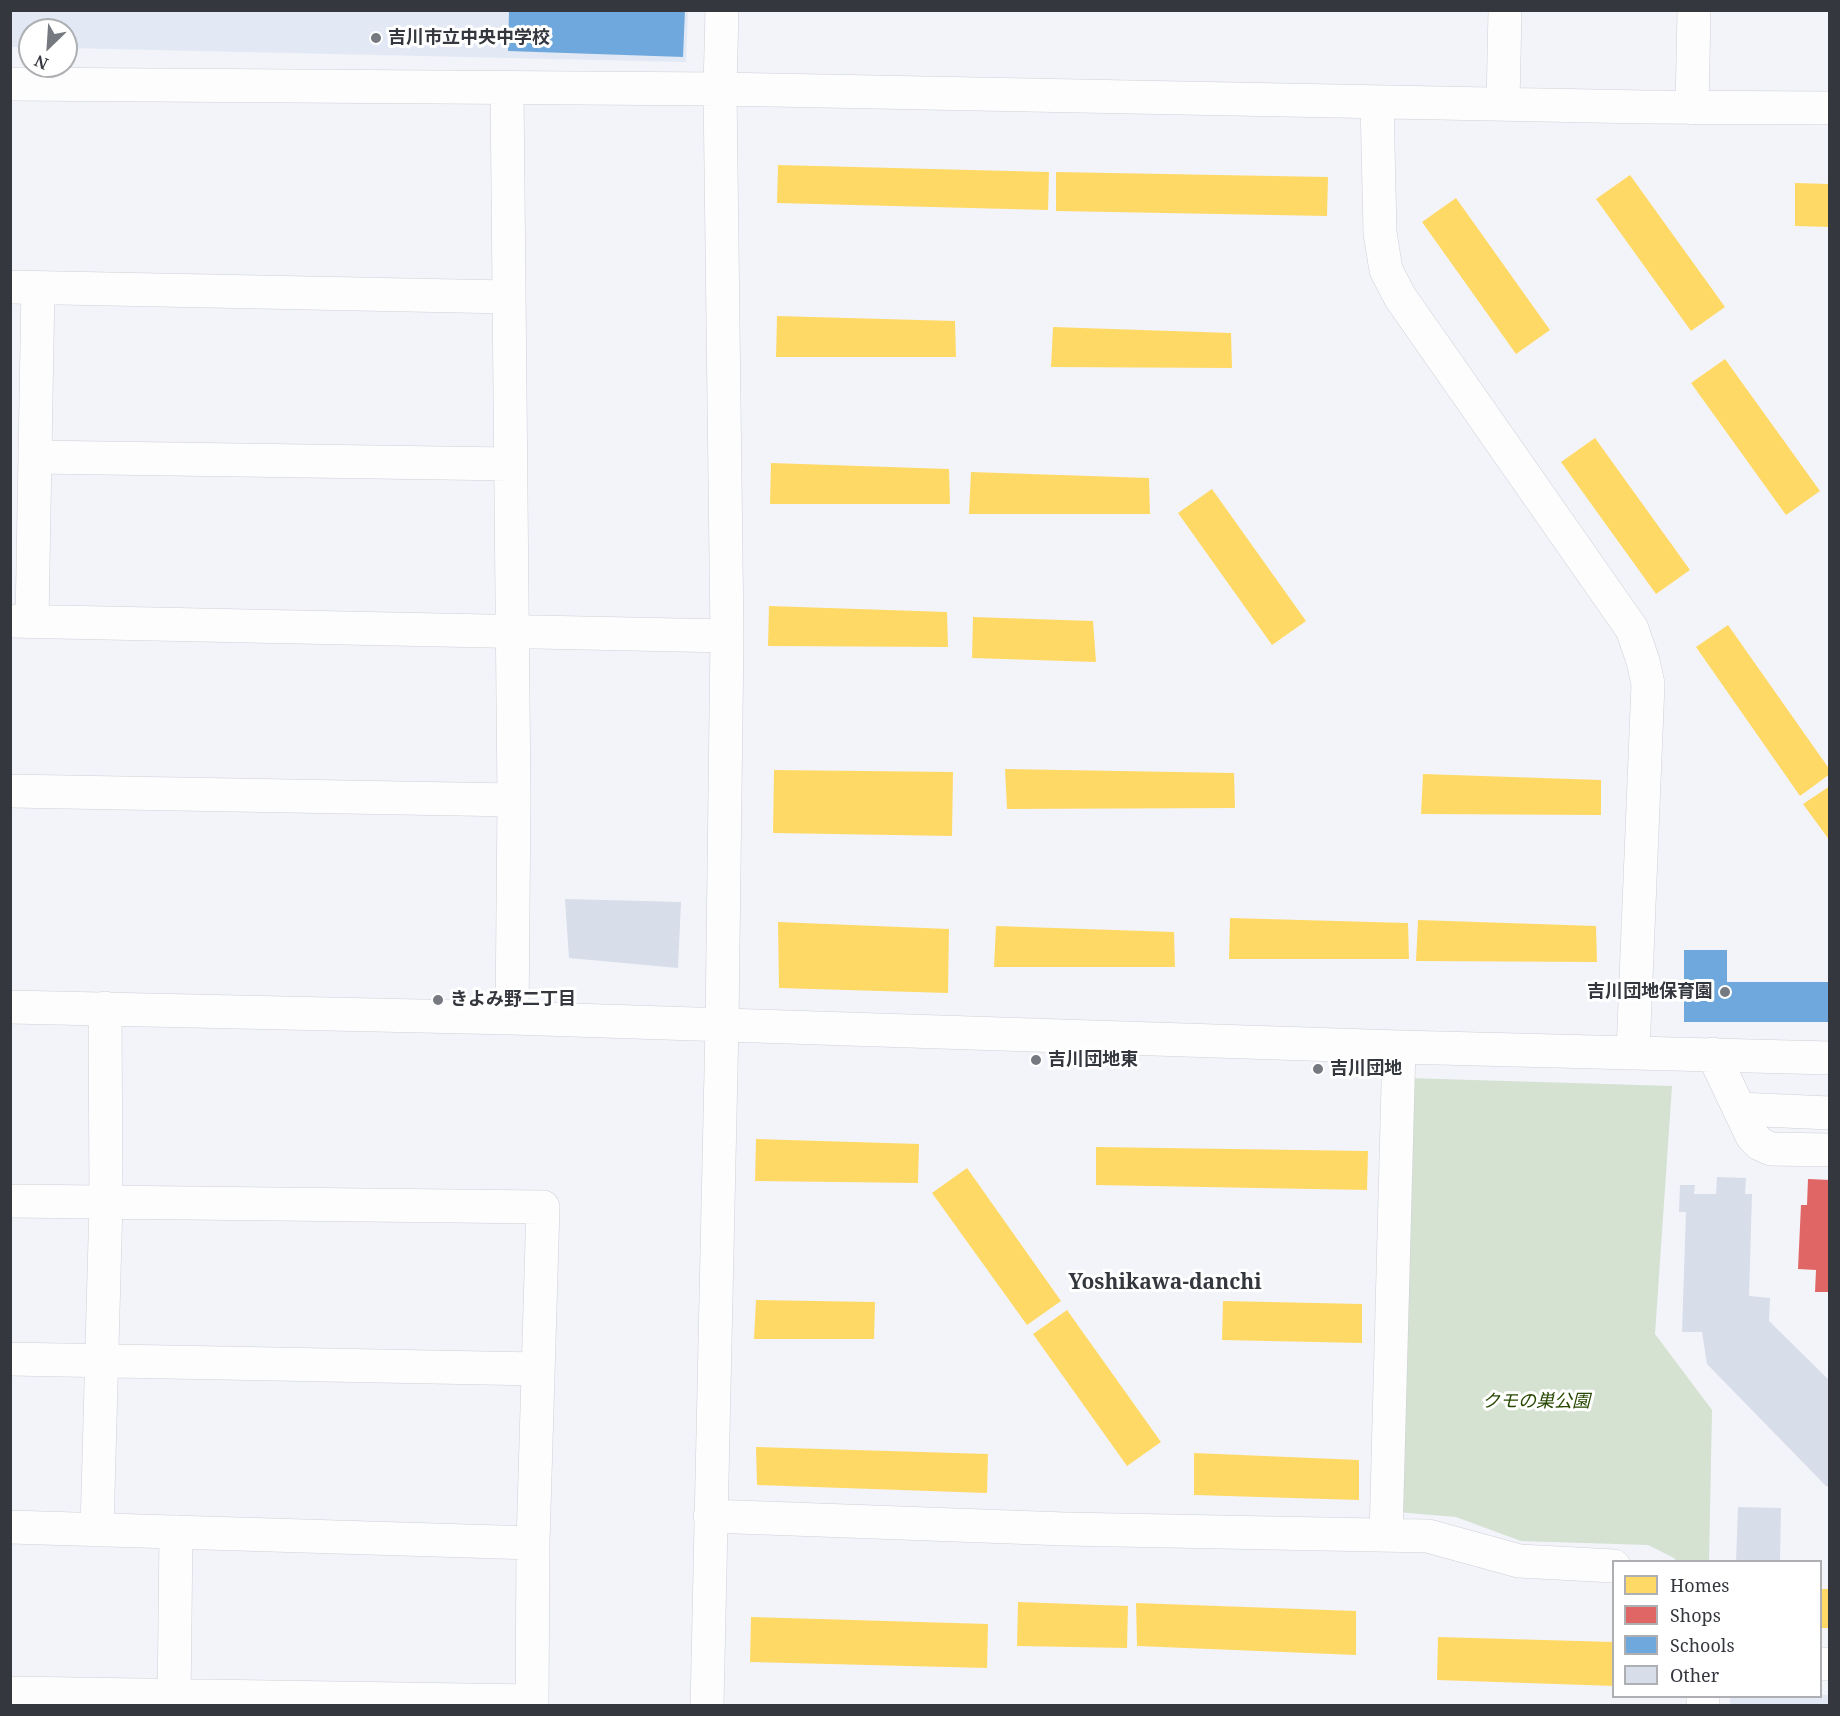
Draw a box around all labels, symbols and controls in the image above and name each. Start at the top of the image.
north arrow [18,18,78,78]
place label: 吉川市立中央中学校 [388,27,550,49]
marker: 吉川市立中央中学校 [369,31,383,45]
text: N [31,50,52,75]
place label: 吉川団地保育園 [1587,981,1713,1003]
marker: 吉川団地保育園 [1718,985,1732,999]
place label: きよみ野二丁目 [450,989,576,1011]
marker: きよみ野二丁目 [431,993,445,1007]
place label: 吉川団地東 [1048,1049,1138,1071]
marker: 吉川団地東 [1029,1053,1043,1067]
place label: 吉川団地 [1330,1058,1402,1080]
marker: 吉川団地 [1311,1062,1325,1076]
district label: Yoshikawa-danchi [1068,1270,1262,1296]
park label: クモの巣公園 [1482,1391,1590,1413]
legend [1612,1560,1822,1698]
text: Homes [1670,1573,1729,1597]
text: Shops [1670,1603,1721,1627]
text: Schools [1670,1633,1735,1657]
text: Other [1670,1663,1719,1687]

